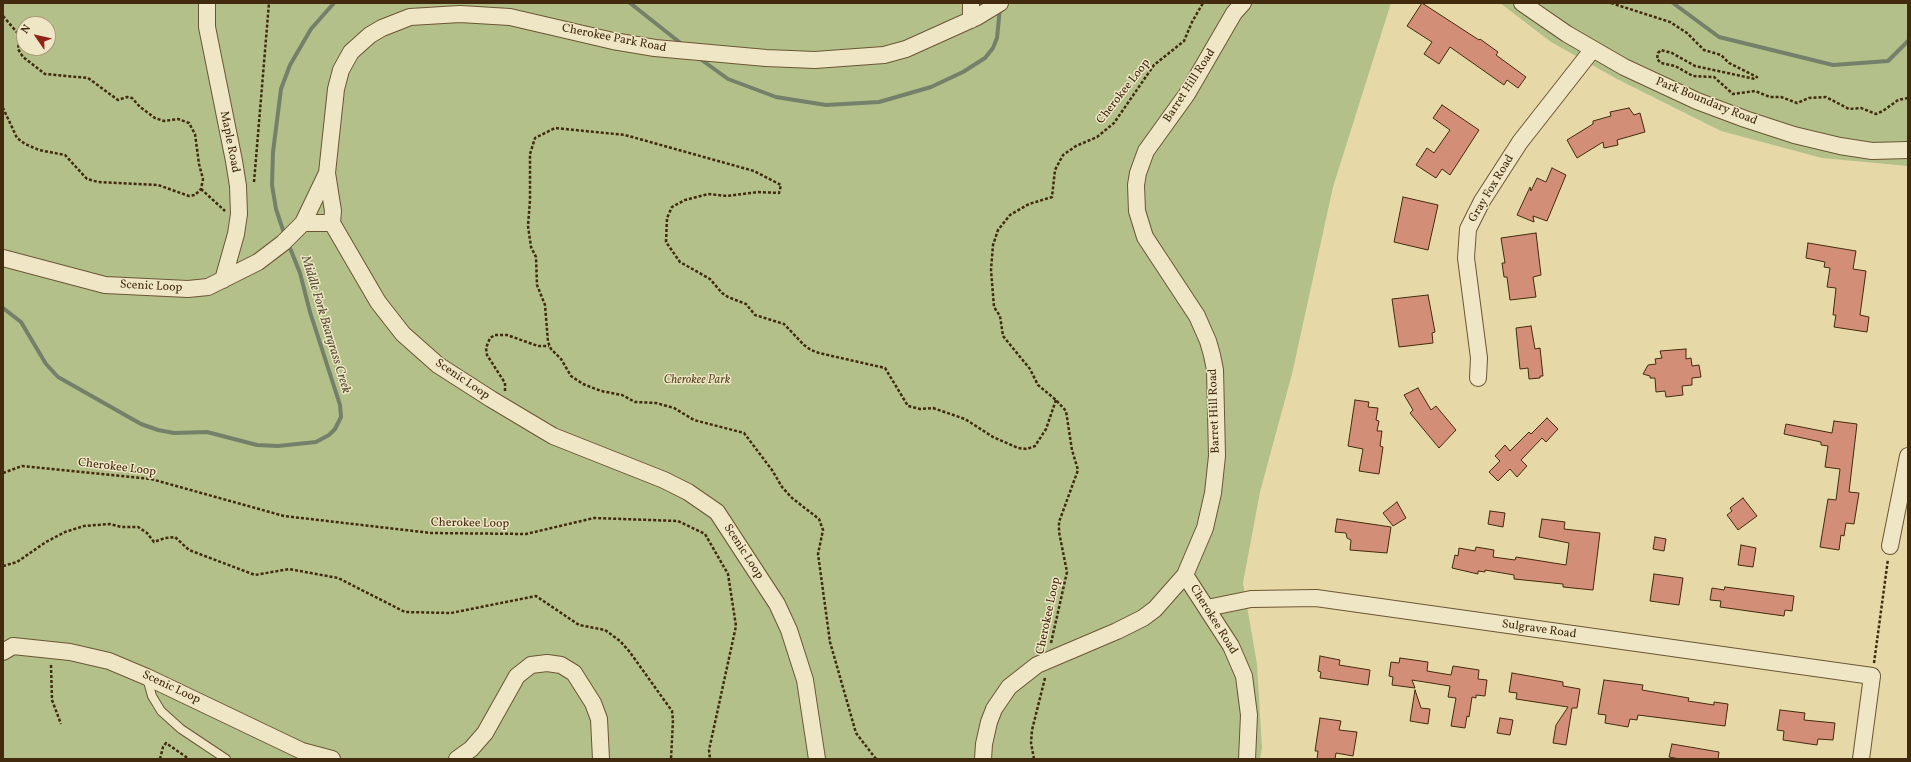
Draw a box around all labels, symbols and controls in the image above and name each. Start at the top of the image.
north arrow [16,16,56,56]
text: N [18,22,35,37]
street label: Cherokee Park Road [561,22,667,56]
street label: Barret Hill Road [1161,46,1219,126]
street label: Cherokee Loop [1094,57,1154,127]
street label: Park Boundary Road [1653,75,1759,129]
street label: Maple Road [216,110,242,174]
street label: Gray Fox Road [1466,153,1518,225]
water label: Middle Fork Beargrass Creek [297,254,353,396]
street label: Scenic Loop [119,278,183,296]
street label: Scenic Loop [432,357,492,403]
street label: Barret Hill Road [1206,368,1224,454]
park label: Cherokee Park [664,374,730,388]
street label: Cherokee Loop [77,456,157,480]
street label: Cherokee Loop [431,516,509,532]
street label: Scenic Loop [720,522,766,582]
street label: Cherokee Loop [1034,576,1064,656]
street label: Cherokee Road [1186,583,1240,657]
street label: Sulgrave Road [1501,618,1577,642]
street label: Scenic Loop [140,668,202,708]

